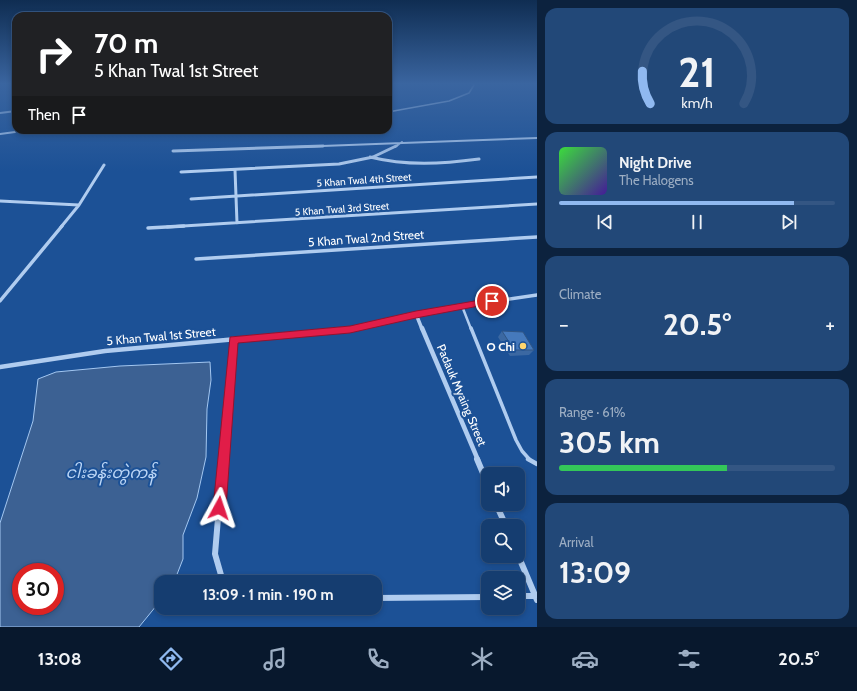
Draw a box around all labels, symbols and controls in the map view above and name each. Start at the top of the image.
text: 70 m [94,26,158,60]
icon: right [28,28,80,80]
text: 21 [678,47,716,97]
text: 5 Khan Twal 1st Street [94,60,258,82]
text: km/h [681,93,713,111]
icon: arrive [68,104,90,126]
text: Then [28,106,60,124]
text: Night Drive [619,154,692,172]
street label: 5 Khan Twal 4th Street [316,170,413,190]
text: The Halogens [619,172,694,188]
street label: 5 Khan Twal 3rd Street [294,199,390,219]
icon: previous [594,211,616,233]
icon: pause [686,211,708,233]
icon: next [778,211,800,233]
street label: 5 Khan Twal 2nd Street [307,226,425,250]
pin [475,284,509,318]
text: Climate [559,286,601,302]
icon: arrive [481,290,503,312]
text: 20.5° [663,306,731,343]
text: − [559,311,569,338]
text: + [825,311,835,338]
street label: 5 Khan Twal 1st Street [106,324,216,348]
place label: O Chi [486,339,515,354]
marker: O Chi [518,341,528,351]
street label: Padauk Myaing Street [434,342,490,448]
text: Range · 61% [559,404,626,420]
text: 305 km [559,424,660,461]
water label: ငါးခန်းတွဲကန် [66,461,159,486]
map controls [481,467,525,615]
button: sound [481,467,525,511]
position arrow [198,487,240,529]
button: search [481,519,525,563]
text: Arrival [559,534,594,550]
text: 13:09 [559,554,631,591]
speed limit sign: 30 [12,563,64,615]
button: layers [481,571,525,615]
text: 13:09 · 1 min · 190 m [202,586,334,604]
icon: directions [157,645,185,673]
icon: music [261,645,289,673]
icon: phone [364,645,392,673]
icon: climate [468,645,496,673]
icon: car [571,645,599,673]
icon: filters [675,645,703,673]
text: 13:08 [38,648,82,670]
text: 20.5° [778,648,819,670]

